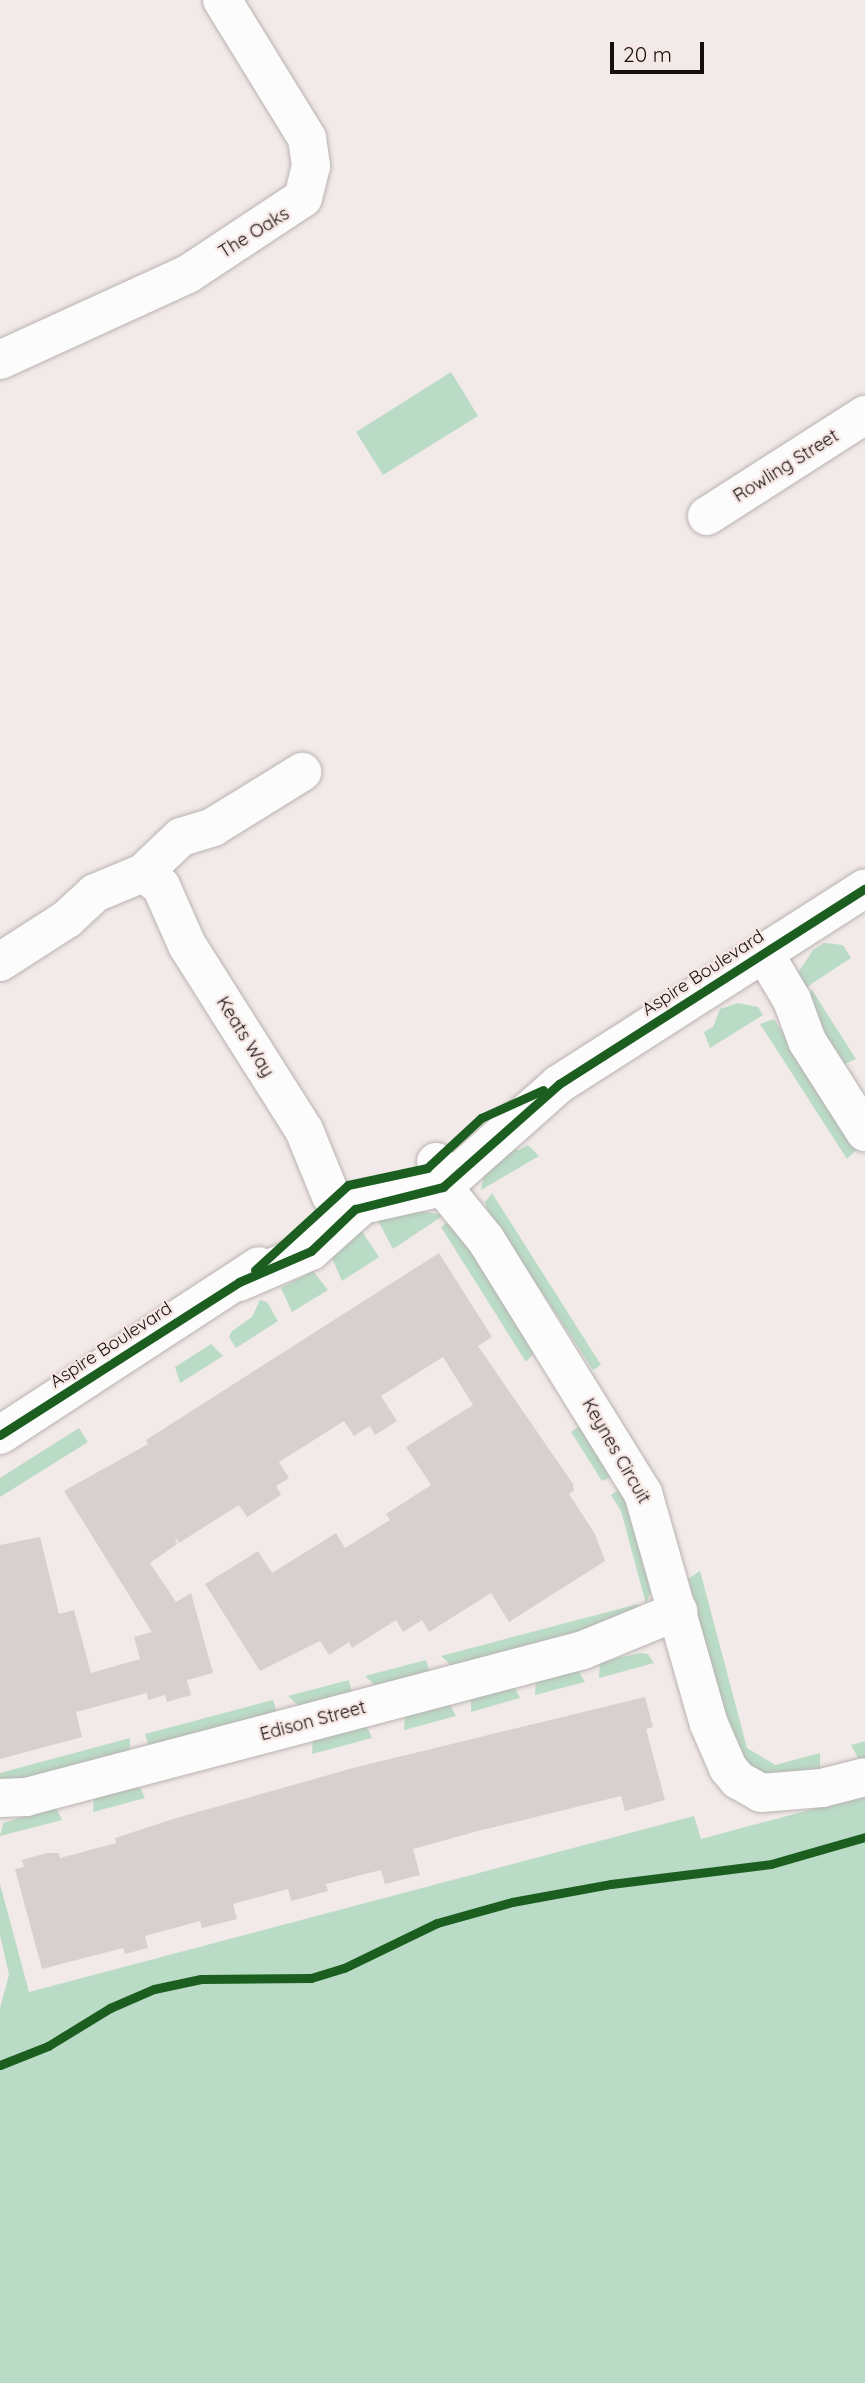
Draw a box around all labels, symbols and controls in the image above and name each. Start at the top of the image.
scale bar [613,28,708,72]
text: 20 m [623,41,672,67]
street label: The Oaks [215,203,293,263]
street label: Rowling Street [729,425,843,507]
street label: Aspire Boulevard [638,926,768,1020]
street label: Keats Way [212,993,278,1081]
street label: Aspire Boulevard [46,1298,176,1392]
street label: Keynes Circuit [577,1395,655,1507]
street label: Edison Street [258,1696,368,1746]

